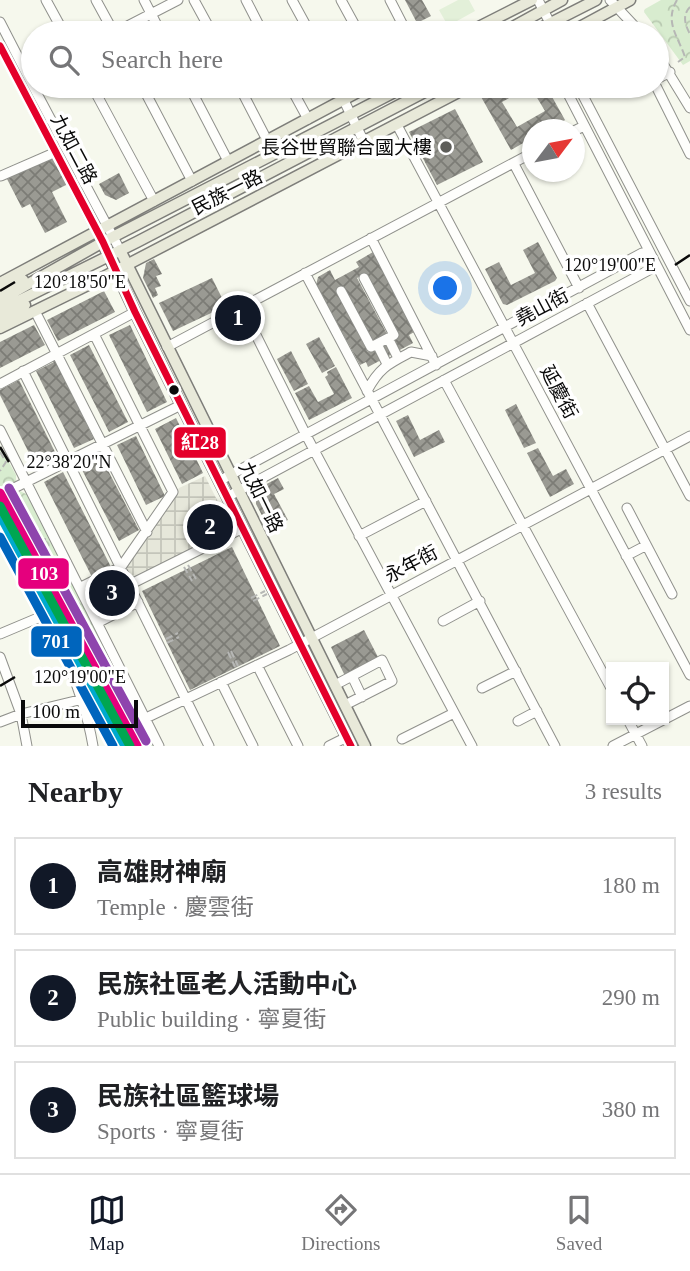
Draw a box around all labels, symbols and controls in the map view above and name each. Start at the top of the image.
search box [21,21,669,98]
icon: search [45,41,83,79]
text: Search here [101,45,223,74]
street label: 九如二路 [47,111,101,187]
north arrow [522,119,585,182]
place label: 長谷世貿聯合國大樓 [261,137,432,158]
marker: 長谷世貿聯合國大樓 [438,139,454,155]
street label: 民族一路 [188,165,266,219]
text: 120°19'00"E [564,255,656,275]
your location [428,271,462,305]
text: 120°18'50"E [34,272,126,292]
street label: 堯山街 [512,284,572,330]
pin: 1 [215,292,261,344]
street label: 延慶街 [536,362,582,422]
unlabelled marker [167,383,181,397]
line badge: 紅28 [173,426,227,459]
text: 紅28 [181,432,219,453]
text: 22°38'20"N [27,452,111,472]
street label: 九如一路 [235,458,287,536]
pin: 2 [187,501,233,553]
street label: 永年街 [381,541,441,587]
line badge: 103 [17,557,70,590]
text: 103 [30,563,58,584]
pin: 3 [89,567,135,619]
line badge: 701 [30,625,83,658]
text: 701 [42,631,70,652]
map controls [606,662,669,725]
button: locate [606,662,669,725]
text: 120°19'00"E [34,667,126,687]
scale bar [21,697,138,729]
text: 100 m [32,701,80,722]
text: Nearby [28,775,123,808]
text: 3 results [585,779,662,804]
text: 高雄財神廟 [97,858,227,887]
text: 1 [47,873,59,898]
text: 180 m [602,873,660,898]
text: Temple · 慶雲街 [97,895,254,920]
text: 民族社區老人活動中心 [97,970,357,999]
text: 2 [47,985,59,1010]
text: 290 m [602,985,660,1010]
text: Public building · 寧夏街 [97,1007,326,1032]
text: 民族社區籃球場 [97,1082,279,1111]
text: 3 [47,1097,59,1122]
text: 380 m [602,1097,660,1122]
text: Sports · 寧夏街 [97,1119,244,1144]
tab: Map [88,1191,126,1255]
tab: Directions [301,1191,380,1255]
tab: Saved [556,1191,602,1255]

